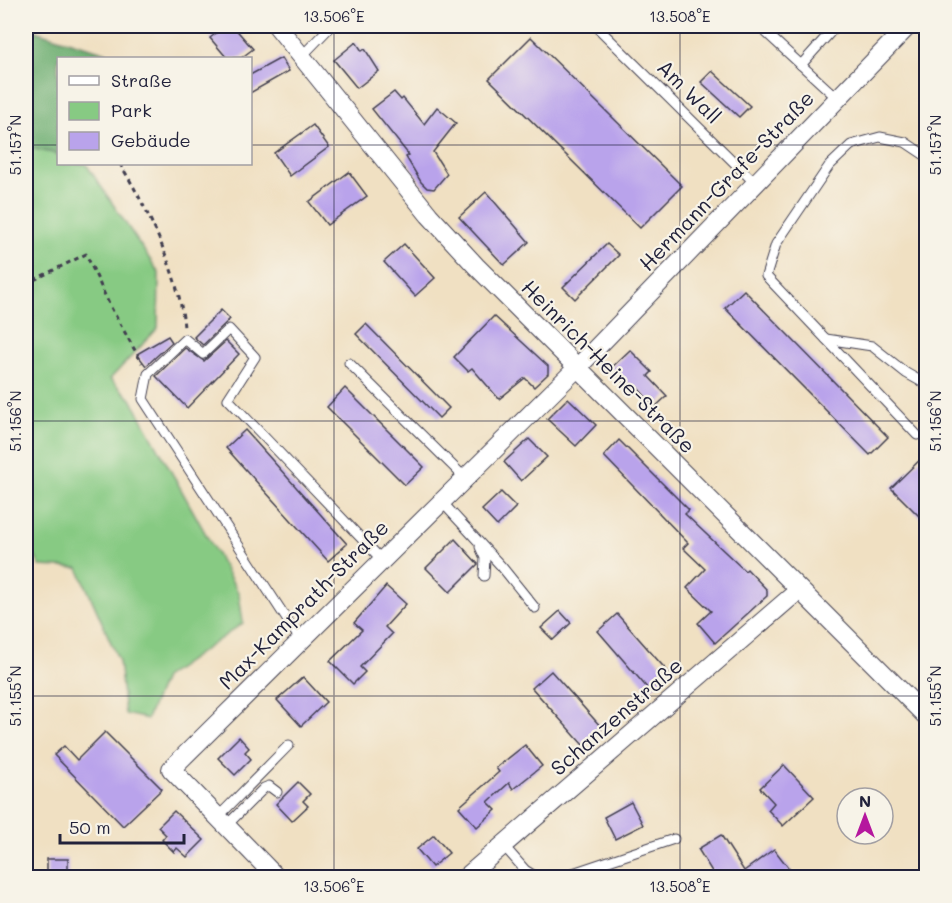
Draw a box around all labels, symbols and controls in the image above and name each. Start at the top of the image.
text: 13.506°E [303,6,365,26]
text: 13.508°E [649,6,711,26]
street label: Am Wall [652,53,728,129]
legend [57,57,252,165]
text: Straße [111,68,172,92]
street label: Hermann-Grafe-Straße [633,84,819,276]
text: Park [111,98,152,122]
text: 51.157°N [5,115,25,175]
text: 51.157°N [925,115,945,175]
text: Gebäude [111,128,191,152]
street label: Heinrich-Heine-Straße [516,273,702,459]
text: 51.156°N [5,390,25,452]
text: 51.156°N [925,390,945,452]
street label: Max-Kamprath-Straße [212,513,394,695]
street label: Schanzenstraße [544,651,688,781]
text: 51.155°N [5,666,25,726]
text: 51.155°N [925,666,945,726]
north arrow [835,786,895,846]
text: N [859,790,871,811]
scale bar [60,807,184,845]
text: 50 m [69,815,111,839]
text: 13.506°E [303,876,365,896]
text: 13.508°E [649,876,711,896]

